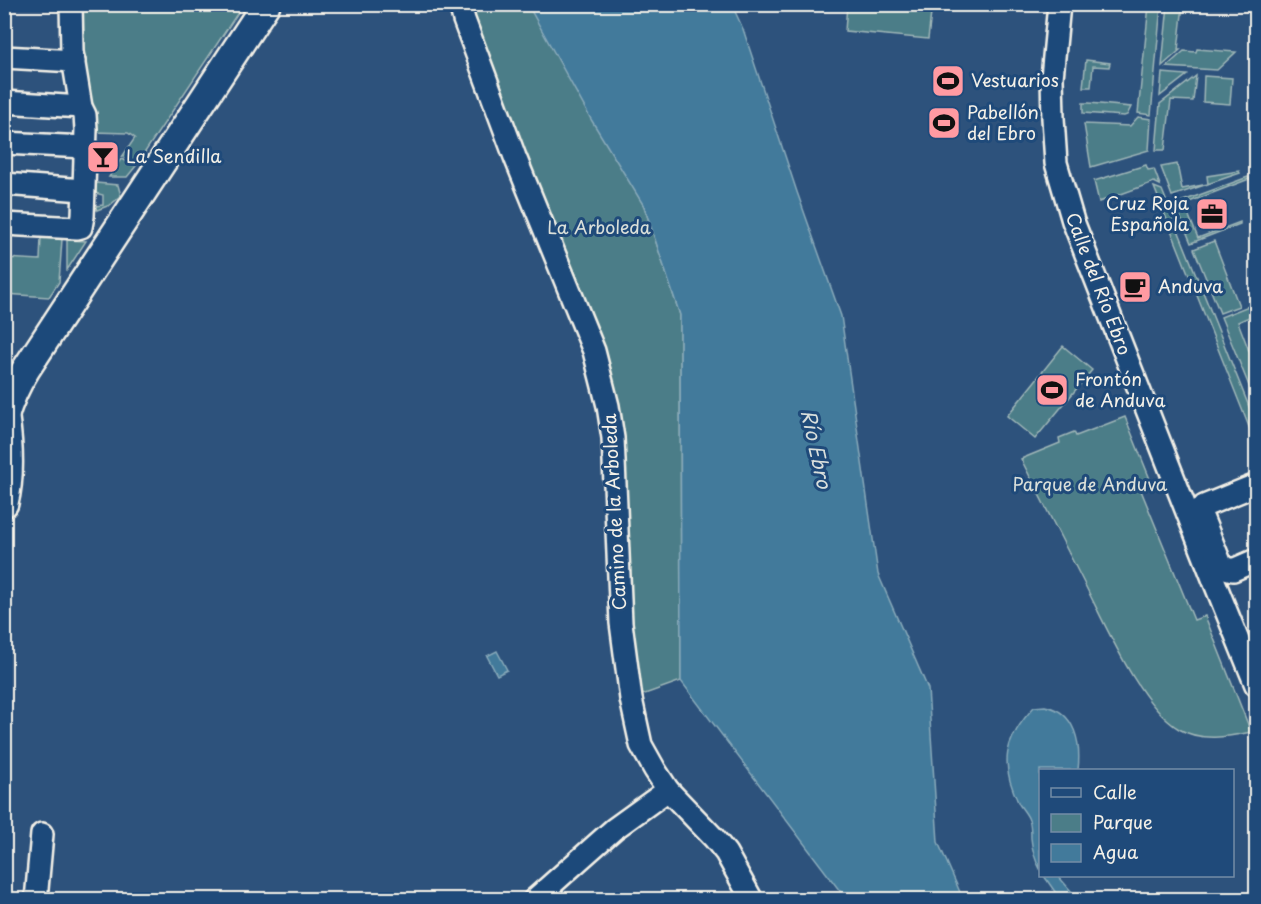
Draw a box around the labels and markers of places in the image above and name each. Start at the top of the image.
sports icon: Vestuarios [930,63,966,99]
place label: Vestuarios [971,66,1059,93]
place label: Pabellón del Ebro [967,98,1039,146]
sports icon: Pabellón del Ebro [926,105,962,141]
bar icon: La Sendilla [85,139,121,175]
place label: La Sendilla [126,142,222,169]
place label: Cruz Roja Española [1106,189,1190,237]
office icon: Cruz Roja Española [1194,196,1230,232]
cafe icon: Anduva [1117,269,1153,305]
place label: Anduva [1158,272,1223,299]
place label: Frontón de Anduva [1075,365,1165,413]
sports icon: Frontón de Anduva [1034,372,1070,408]

